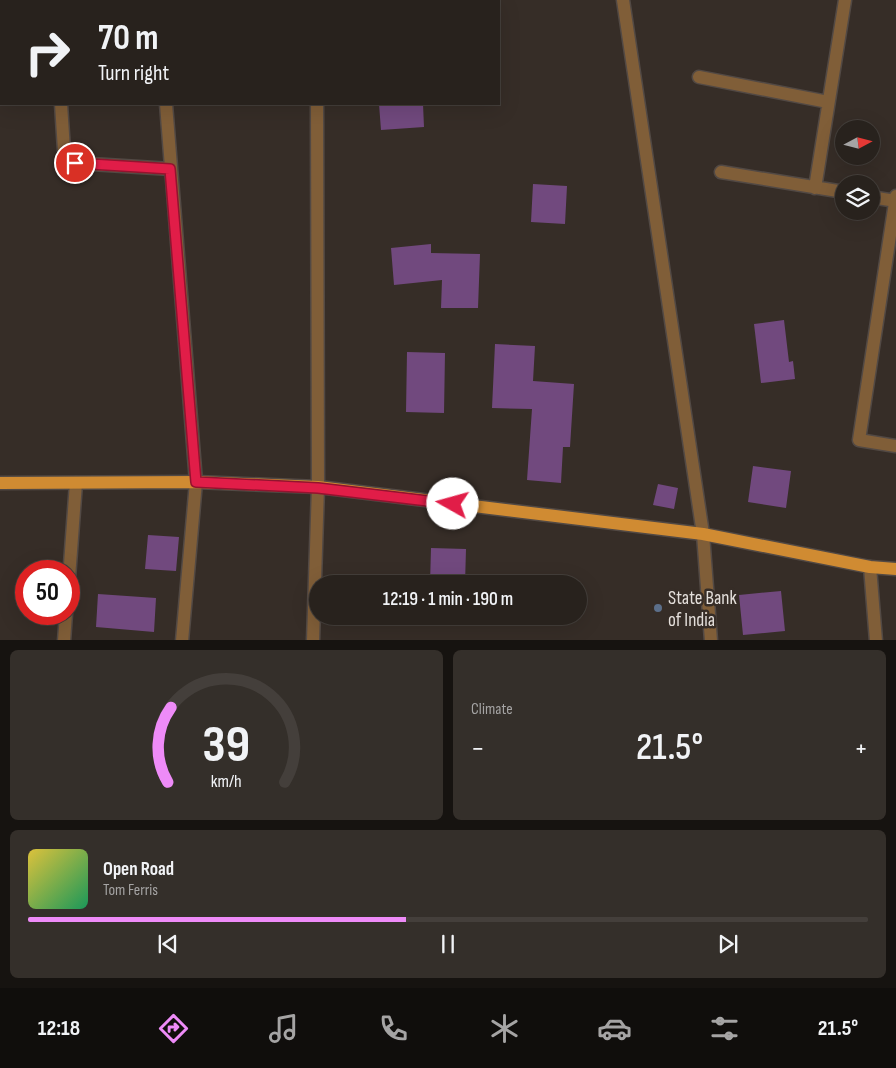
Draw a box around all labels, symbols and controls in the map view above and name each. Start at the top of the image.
text: 70 m [98,17,158,60]
icon: right [15,20,80,85]
text: Turn right [98,60,169,87]
north arrow [835,120,880,165]
map controls [835,120,880,220]
pin [54,142,96,184]
icon: arrive [61,149,89,177]
button: layers [835,175,880,220]
position arrow [426,477,478,529]
speed limit sign: 50 [15,560,80,625]
place label: State Bank of India [668,587,737,632]
text: 12:19 · 1 min · 190 m [383,588,513,611]
marker: State Bank of India [652,602,664,614]
text: Climate [471,700,513,719]
text: 39 [203,714,250,777]
text: 21.5° [636,725,703,770]
text: − [471,732,485,765]
text: + [854,732,868,765]
text: km/h [211,771,242,792]
text: Open Road [103,858,174,881]
text: Tom Ferris [103,881,158,900]
icon: previous [154,930,182,958]
icon: pause [434,930,462,958]
icon: next [714,930,742,958]
icon: directions [156,1011,191,1046]
icon: music [266,1011,301,1046]
icon: phone [376,1011,411,1046]
icon: climate [487,1011,522,1046]
icon: car [597,1011,632,1046]
icon: filters [707,1011,742,1046]
text: 12:18 [38,1015,80,1042]
text: 21.5° [818,1015,858,1042]

